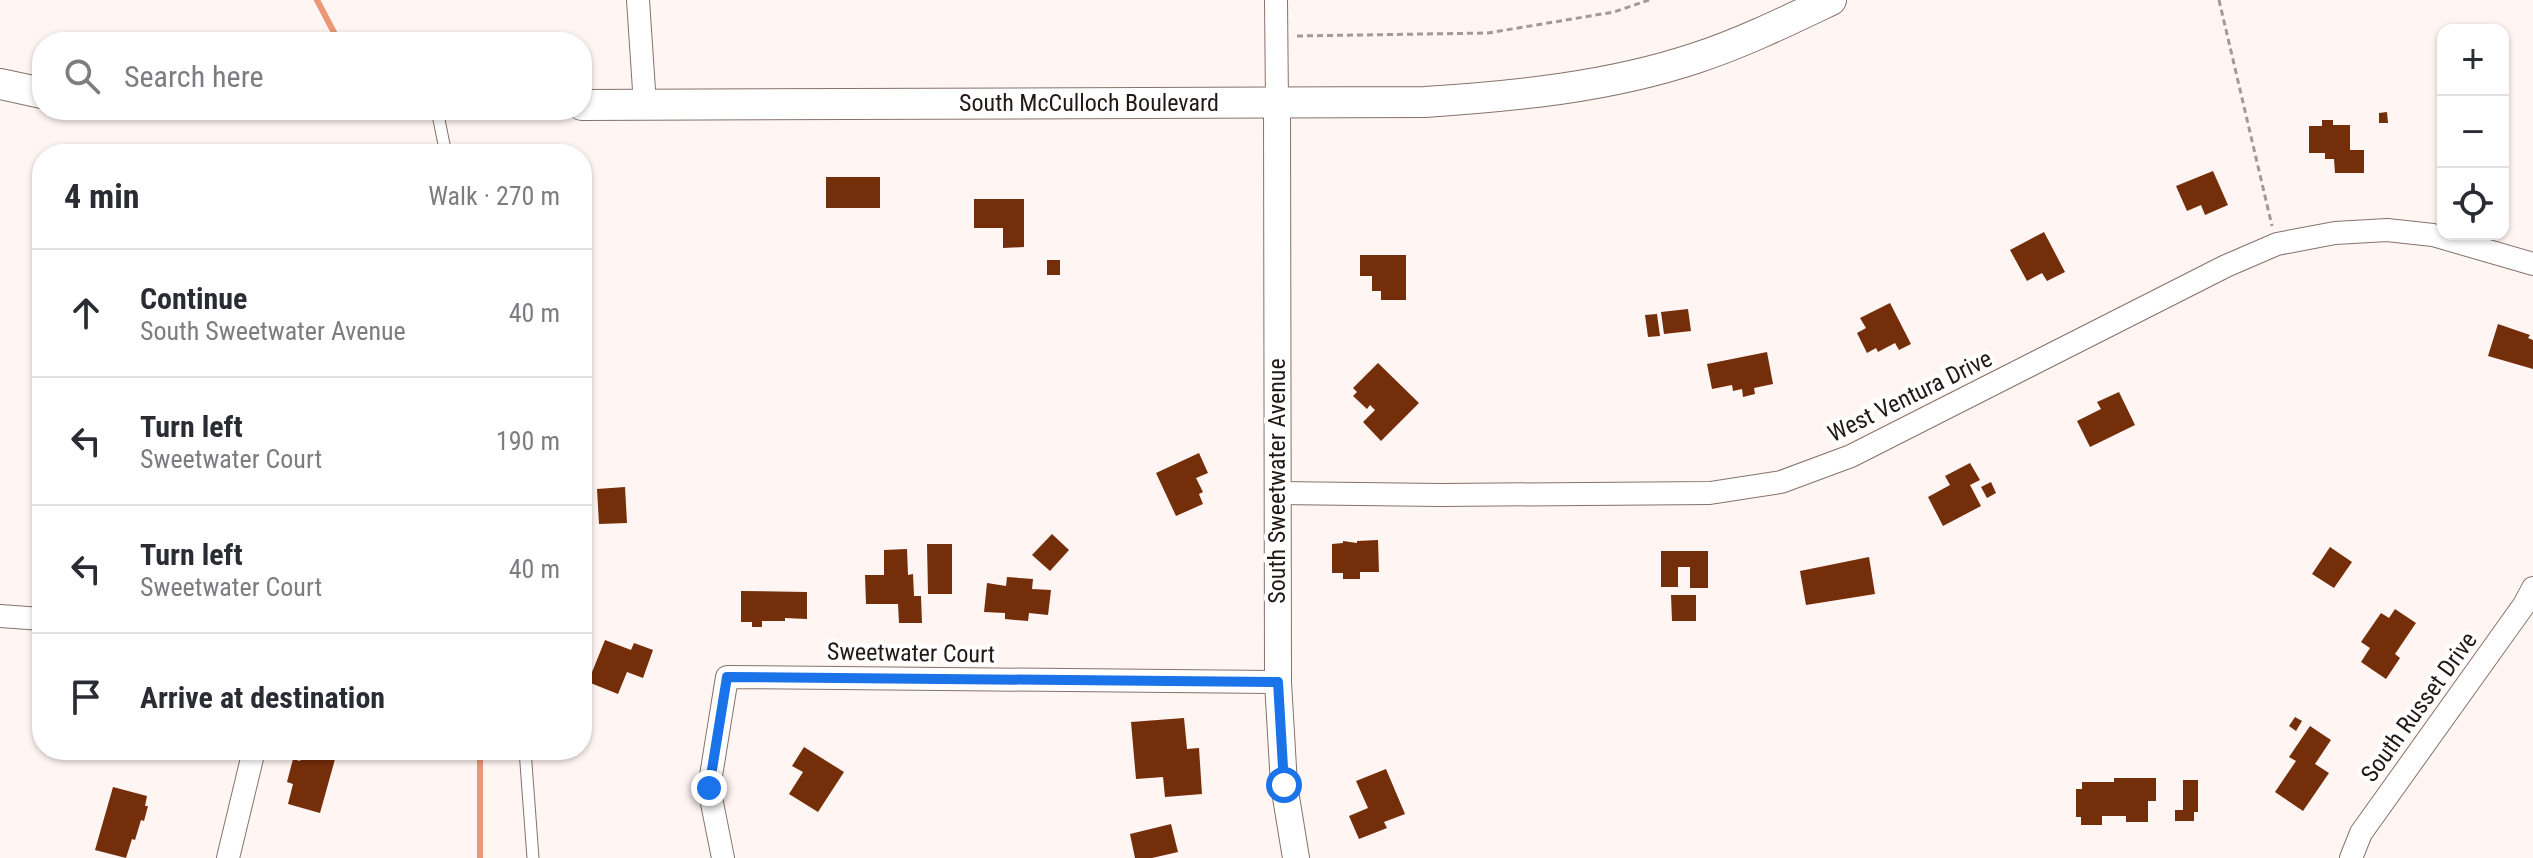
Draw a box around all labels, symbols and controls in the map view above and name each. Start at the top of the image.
map controls [2437,24,2509,240]
button: + [2437,24,2509,96]
search box [32,32,592,120]
icon: search [60,54,104,98]
text: Search here [124,59,264,94]
street label: South McCulloch Boulevard [959,89,1219,117]
button: − [2437,96,2509,168]
button: locate [2437,168,2509,240]
text: 4 min [64,176,140,216]
text: Walk · 270 m [428,181,560,211]
text: Continue [140,281,247,316]
icon: ahead [64,291,108,335]
text: 40 m [509,298,560,328]
text: South Sweetwater Avenue [140,316,406,346]
street label: West Ventura Drive [1823,344,1997,448]
street label: South Sweetwater Avenue [1263,358,1291,604]
text: Turn left [140,409,243,444]
icon: left [64,419,108,463]
text: 190 m [496,426,560,456]
text: Sweetwater Court [140,444,322,474]
text: Turn left [140,537,243,572]
icon: left [64,547,108,591]
text: 40 m [509,554,560,584]
text: Sweetwater Court [140,572,322,602]
street label: South Russet Drive [2355,627,2483,787]
street label: Sweetwater Court [827,638,995,668]
icon: arrive [64,675,108,719]
text: Arrive at destination [140,680,385,715]
route start [1266,767,1302,803]
route end [691,770,727,806]

